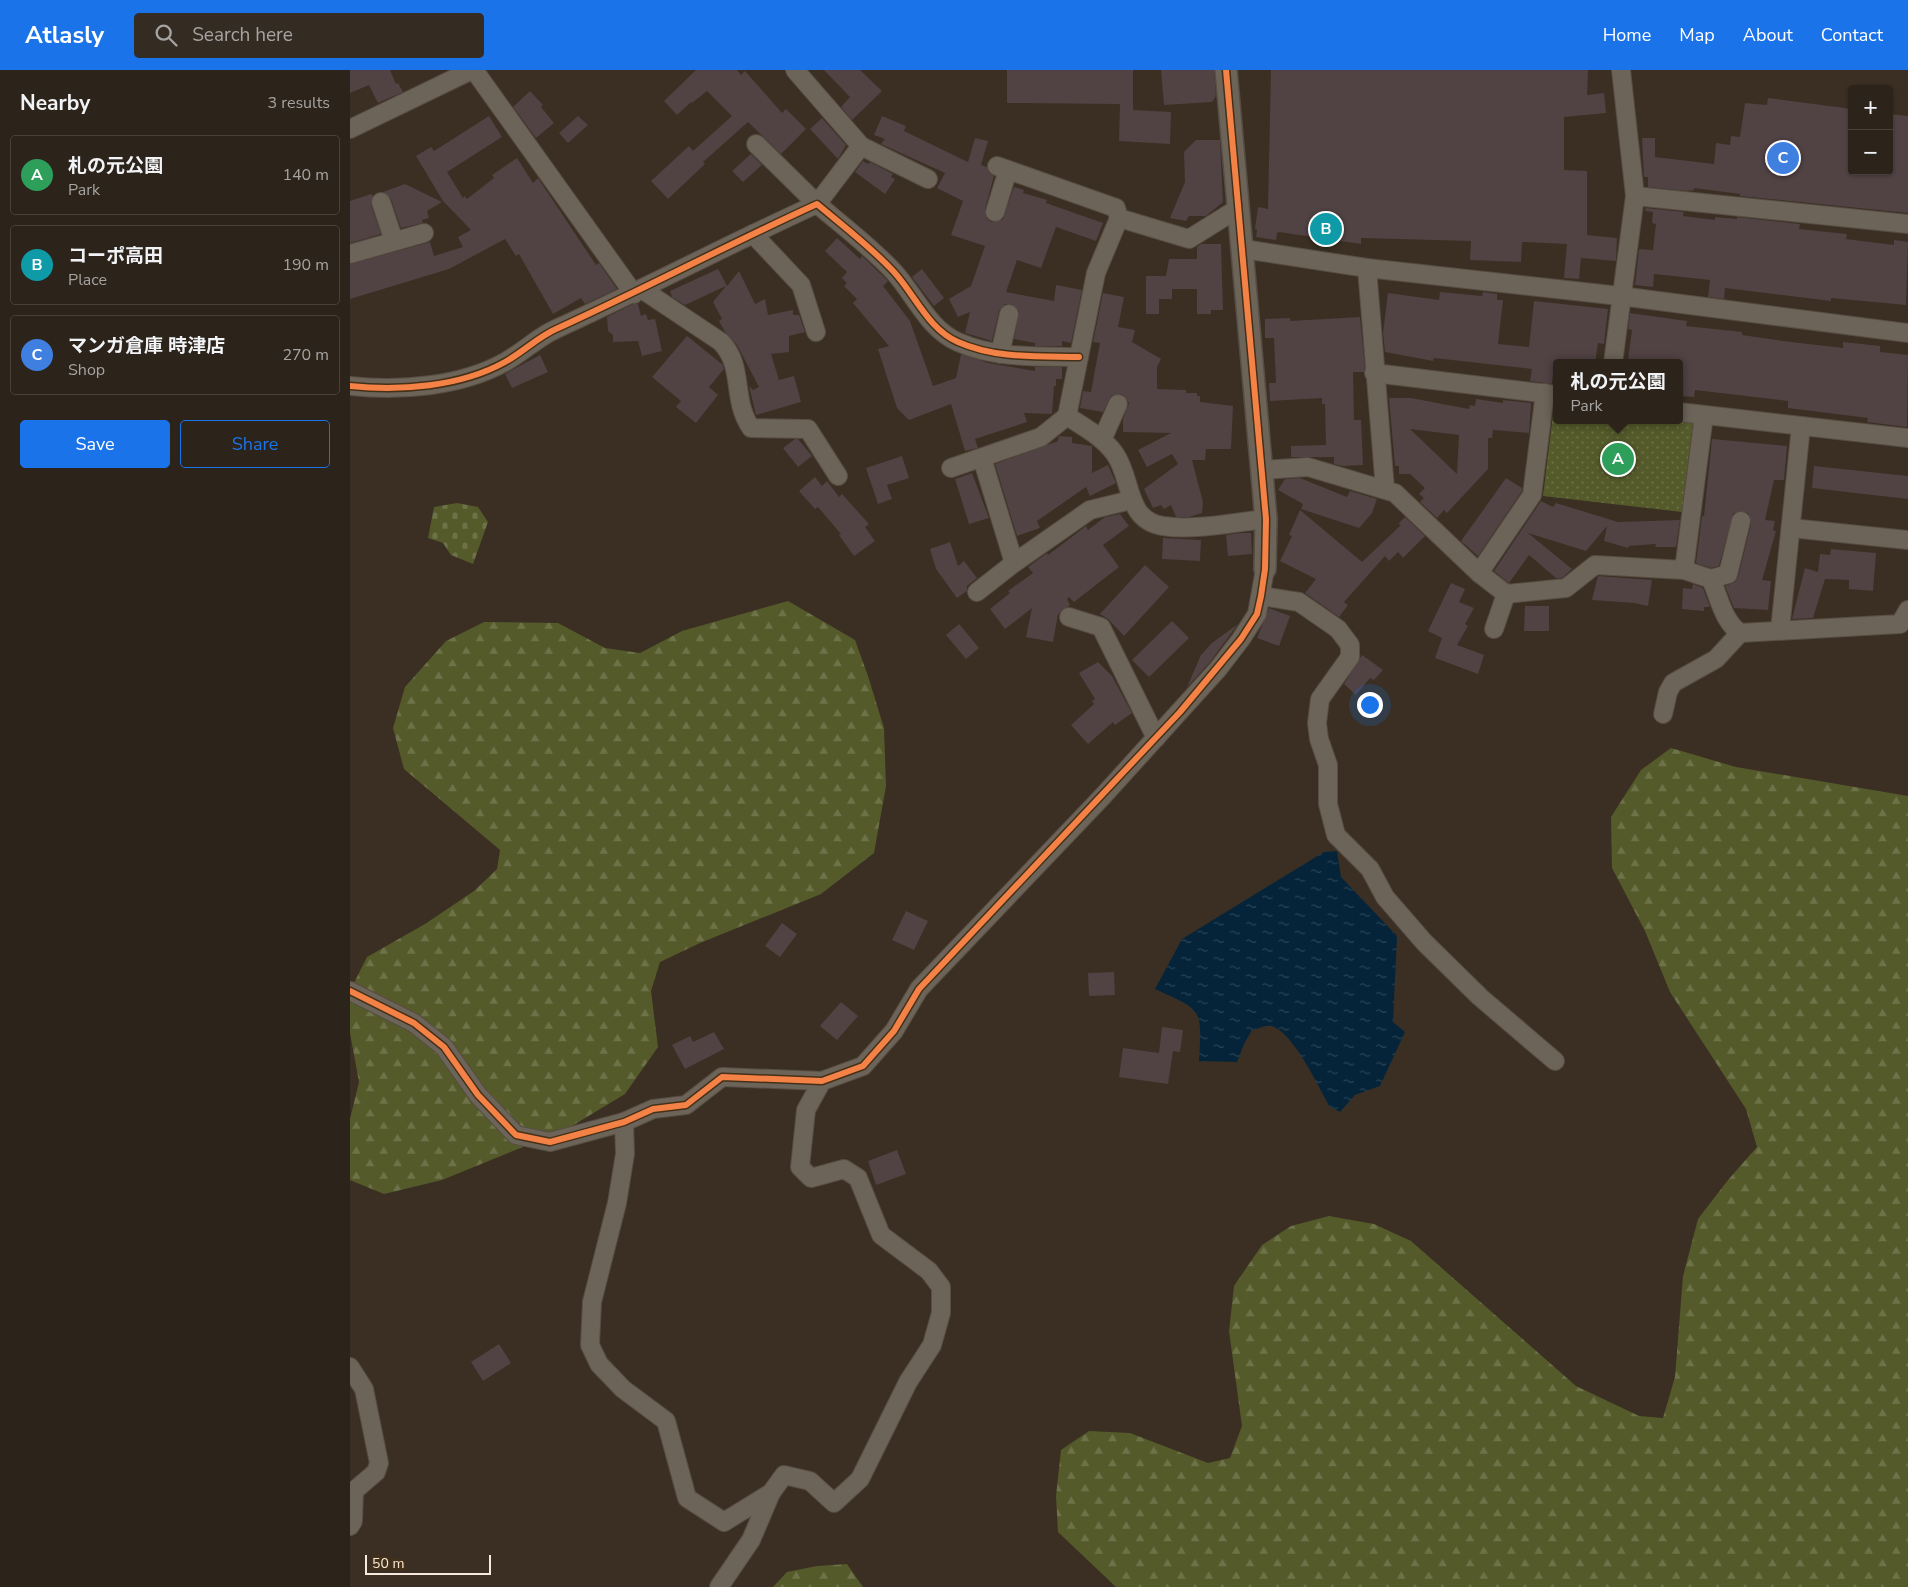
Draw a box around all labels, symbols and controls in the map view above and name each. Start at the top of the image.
search box [134,13,484,58]
text: Atlasly [25,19,104,51]
icon: search [152,21,180,49]
text: Search here [192,22,293,48]
text: Home [1603,23,1651,47]
text: Map [1679,23,1715,47]
text: About [1743,23,1793,47]
text: Contact [1821,23,1883,47]
map controls [1848,85,1893,175]
button: + [1848,85,1893,130]
text: Nearby [20,89,90,117]
text: 3 results [268,92,330,114]
button: − [1848,130,1893,175]
pin: C [1767,139,1799,177]
text: 札の元公園 [68,153,163,179]
text: A [31,164,43,186]
text: 140 m [282,164,329,186]
text: Park [68,179,100,201]
pin: B [1310,210,1342,248]
text: コーポ高田 [68,243,163,269]
text: B [31,254,43,276]
text: 190 m [282,254,329,276]
text: Place [68,269,107,291]
text: マンガ倉庫 時津店 [68,333,225,359]
text: C [32,344,42,366]
text: 270 m [282,344,329,366]
text: Shop [68,359,105,381]
popup [1553,359,1683,424]
text: 札の元公園 [1570,369,1666,395]
text: Park [1570,395,1602,417]
button: Save [20,420,170,468]
button: Share [180,420,330,468]
pin: A [1602,440,1634,478]
your location [1357,692,1383,718]
scale bar [365,1552,491,1575]
text: 50 m [372,1554,404,1573]

